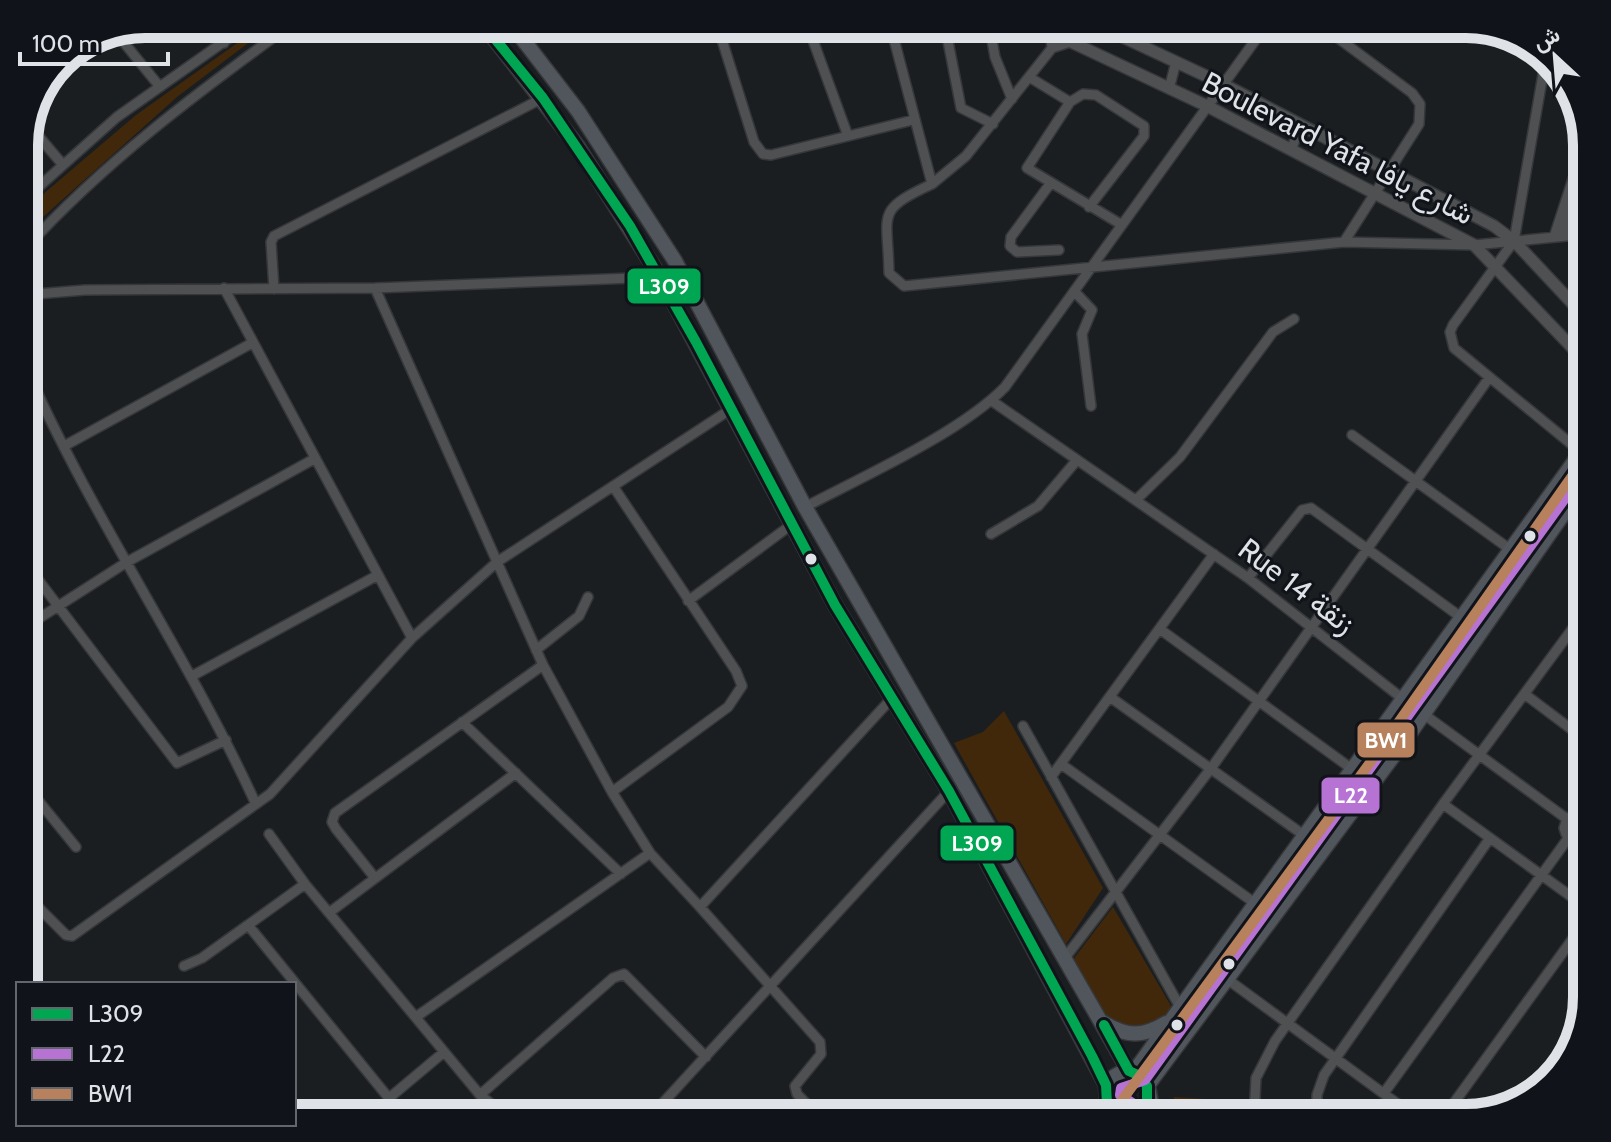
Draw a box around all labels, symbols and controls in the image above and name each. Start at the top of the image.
scale bar [20,16,168,66]
north arrow [1515,16,1595,96]
text: ش [1529,21,1564,56]
text: 100 m [32,29,100,58]
street label: Boulevard Yafa شارع يافا [1195,63,1480,234]
line badge: L309 [626,267,702,305]
text: L309 [639,273,689,300]
unlabelled marker [1522,528,1538,544]
street label: Rue 14 زنقة [1231,530,1363,642]
unlabelled marker [803,551,819,567]
line badge: BW1 [1356,721,1416,759]
text: BW1 [1365,727,1407,754]
line badge: L22 [1320,776,1381,815]
text: L22 [1334,782,1368,809]
line badge: L309 [939,824,1015,862]
text: L309 [952,830,1002,857]
unlabelled marker [1221,956,1237,972]
legend [16,982,296,1126]
text: L309 [88,999,143,1028]
unlabelled marker [1169,1017,1185,1033]
text: L22 [88,1039,125,1068]
text: BW1 [88,1079,133,1108]

